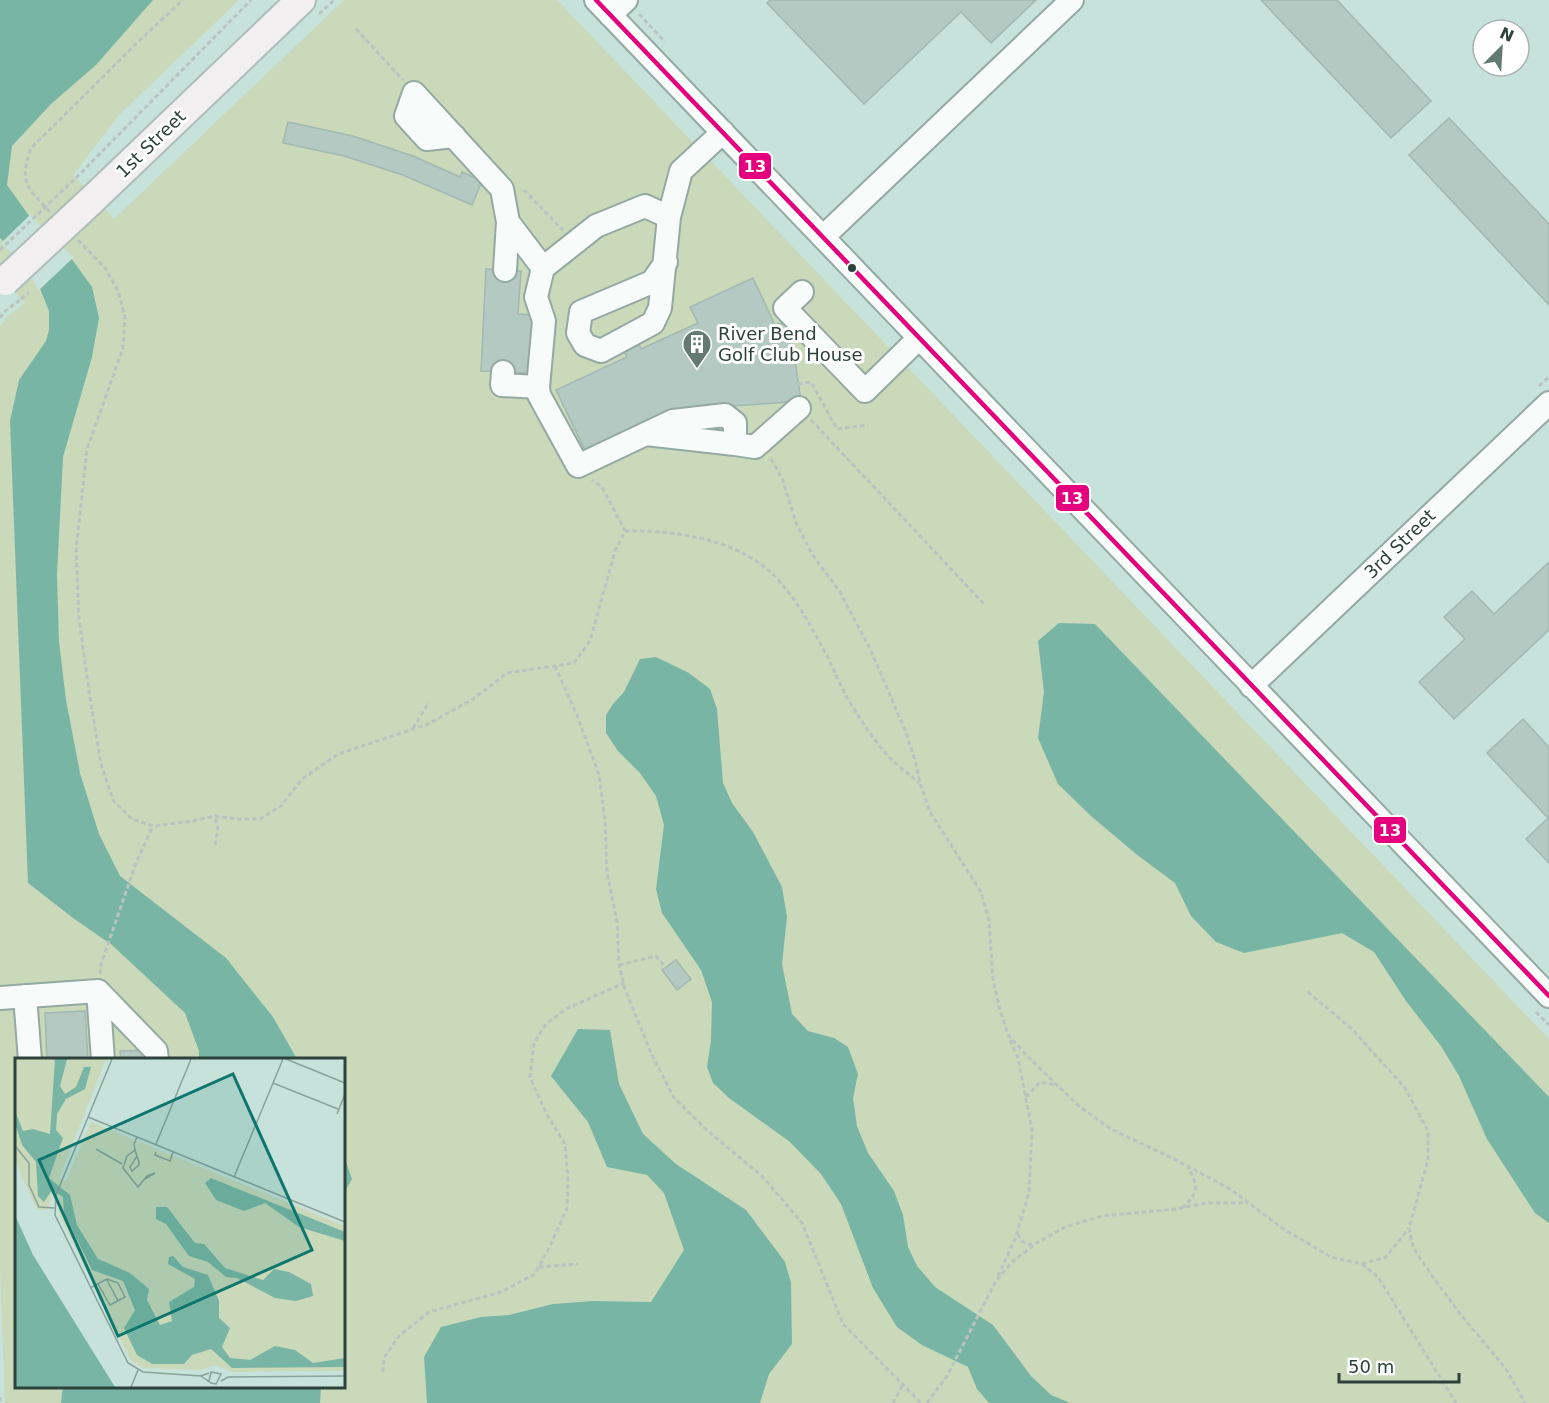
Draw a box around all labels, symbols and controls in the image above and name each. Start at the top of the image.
north arrow [1471,18,1531,78]
text: N [1497,23,1517,46]
street label: 1st Street [112,105,190,182]
line badge: 13 [738,152,772,180]
text: 13 [744,157,766,176]
unlabelled marker [846,262,858,274]
place label: River Bend Golf Club House [718,323,863,365]
building icon: River Bend Golf Club House [681,328,713,370]
line badge: 13 [1055,484,1090,512]
text: 13 [1061,489,1083,508]
street label: 3rd Street [1360,505,1439,583]
line badge: 13 [1373,816,1407,844]
text: 13 [1379,821,1401,840]
inset map [15,1058,345,1388]
scale bar [1339,1346,1459,1384]
text: 50 m [1348,1356,1394,1377]

